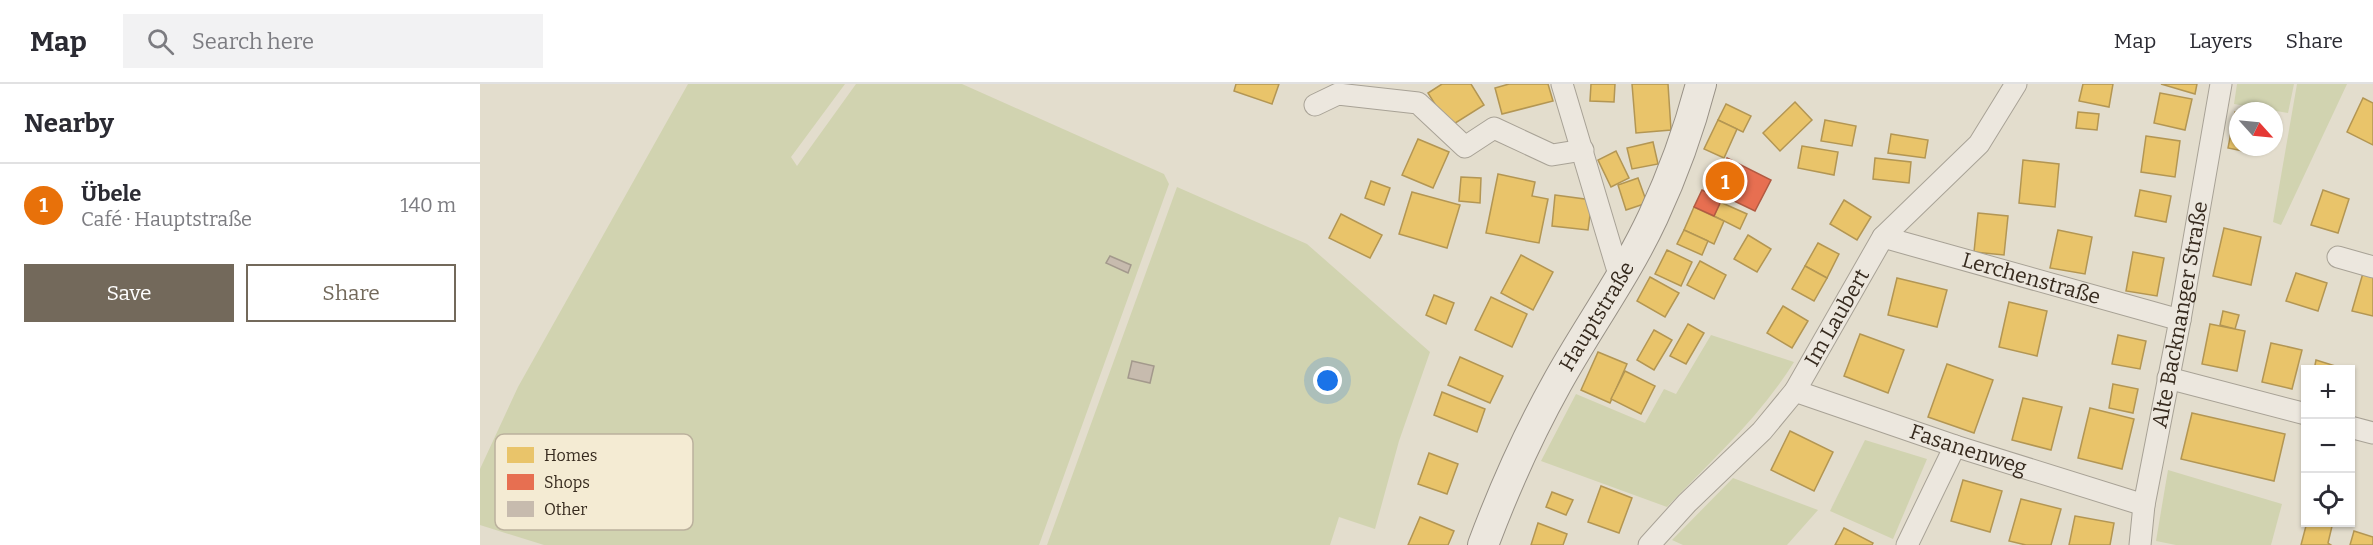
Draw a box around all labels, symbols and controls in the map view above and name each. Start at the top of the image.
search box [123,14,543,68]
text: Map [30,25,87,58]
icon: search [144,25,177,58]
text: Search here [192,28,314,55]
text: Map [2114,28,2156,54]
text: Layers [2189,28,2253,54]
text: Share [2286,28,2343,54]
north arrow [2229,102,2283,156]
text: Nearby [24,108,114,139]
pin: 1 [1706,158,1744,204]
text: Übele [81,180,141,207]
text: 1 [39,193,48,217]
text: 140 m [400,193,456,217]
street label: Alte Backnanger Straße [2146,199,2213,430]
text: Café · Hauptstraße [81,207,252,231]
street label: Lerchenstraße [1959,247,2104,310]
street label: Hauptstraße [1554,257,1640,376]
button: Save [24,264,234,322]
button: Share [246,264,456,322]
street label: Im Laubert [1799,264,1875,371]
map controls [2301,365,2355,527]
button: + [2301,365,2355,419]
your location [1313,366,1342,395]
street label: Fasanenweg [1906,418,2030,481]
button: − [2301,419,2355,473]
legend [495,434,693,530]
text: Homes [544,446,597,465]
text: Shops [544,473,590,492]
button: locate [2301,473,2355,527]
text: Other [544,500,587,519]

